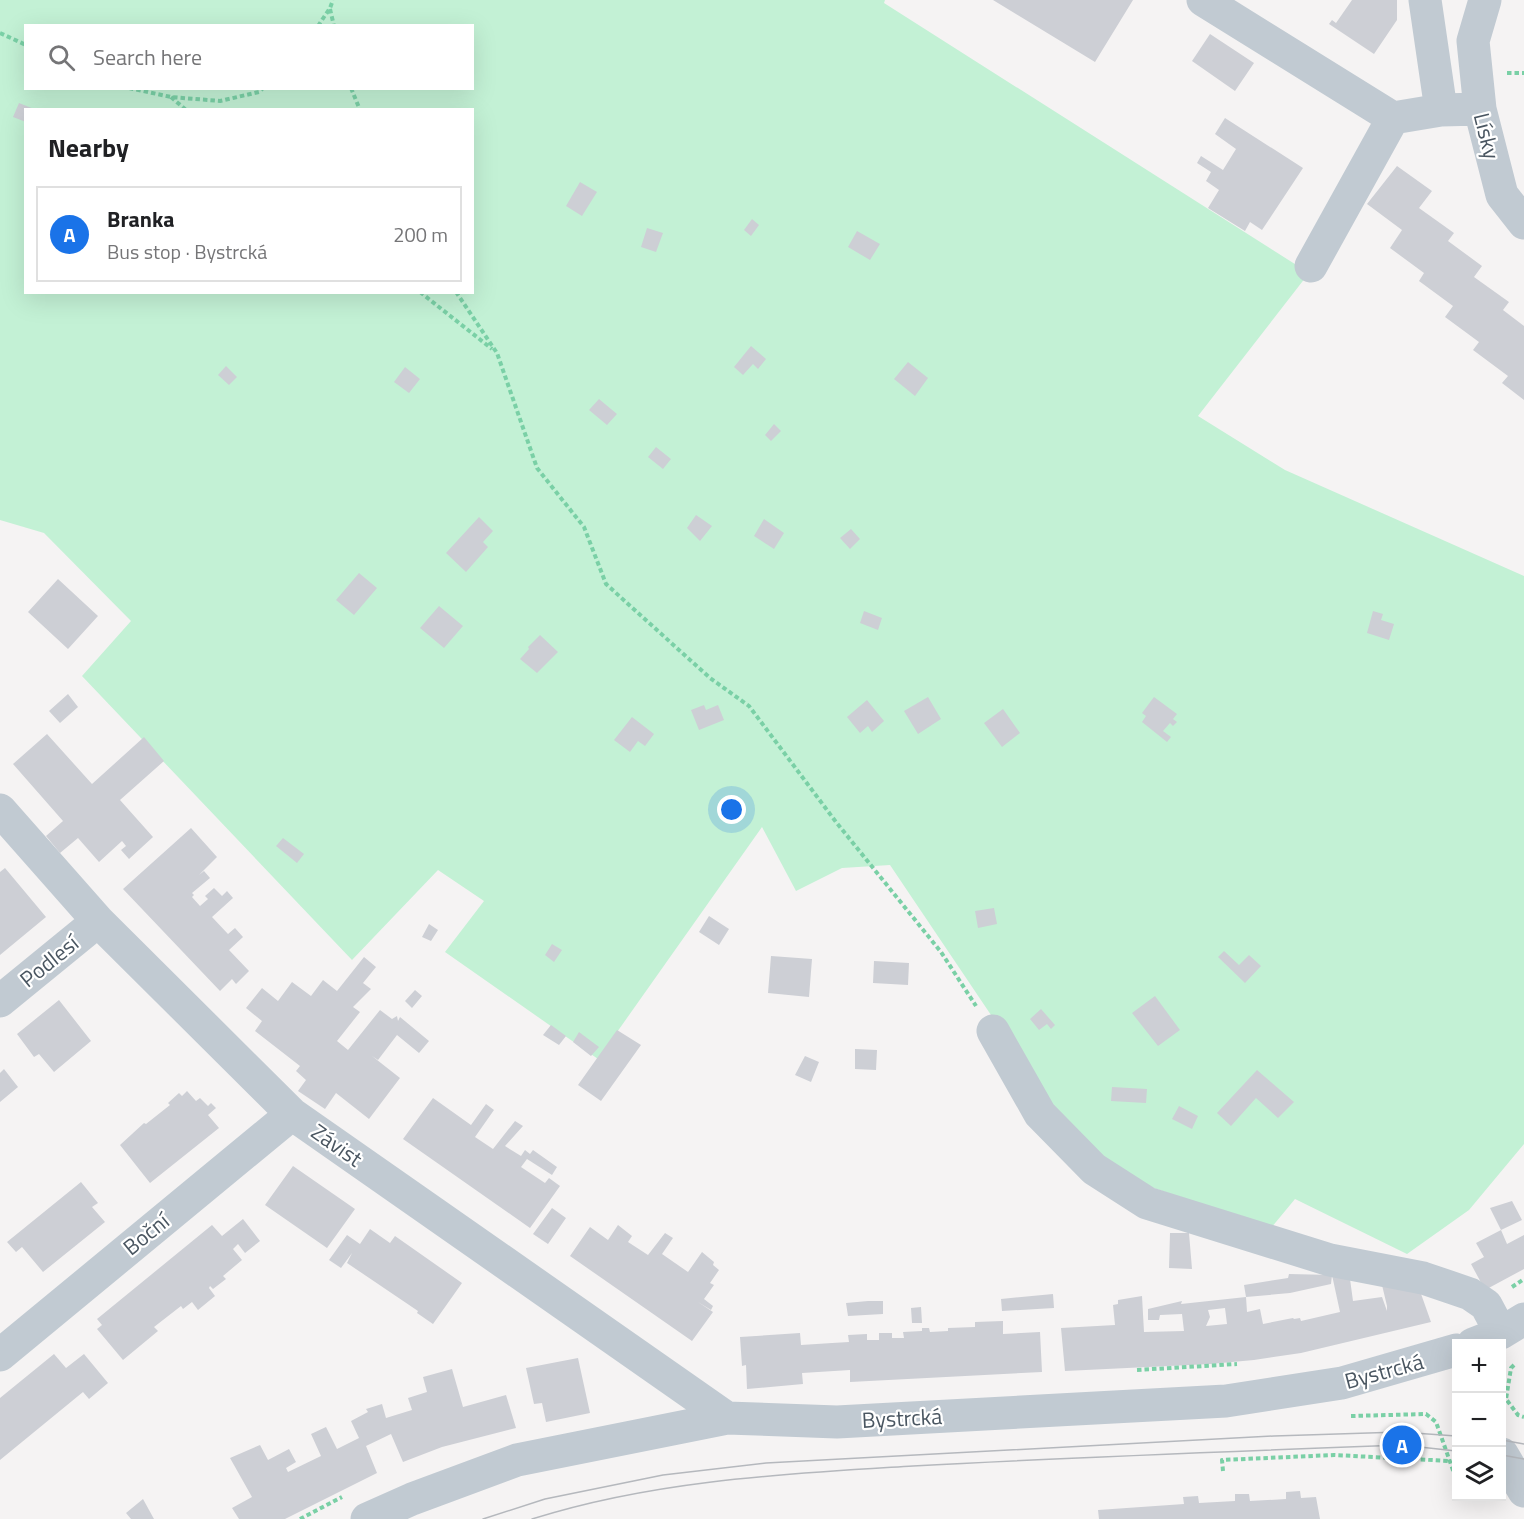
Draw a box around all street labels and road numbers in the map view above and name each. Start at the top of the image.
street label: Lísky [1465,109,1509,163]
street label: Podlesí [12,925,88,995]
street label: Závist [304,1115,370,1175]
street label: Boční [115,1203,178,1263]
street label: Bystrcká [1341,1344,1427,1398]
street label: Bystrcká [861,1399,943,1437]

